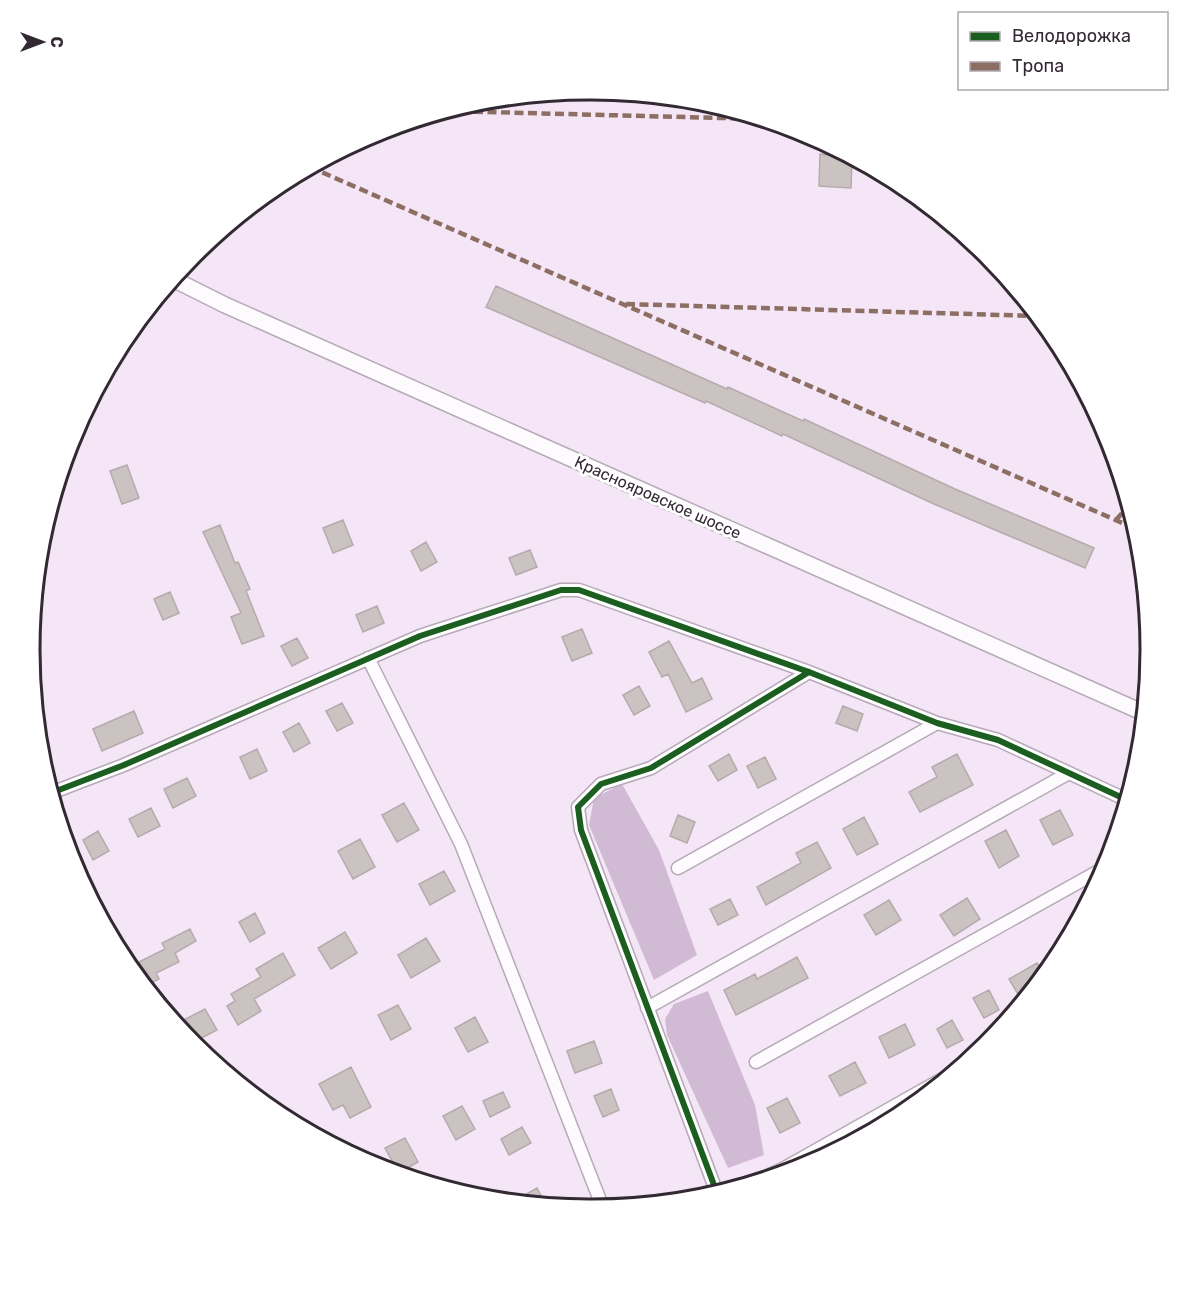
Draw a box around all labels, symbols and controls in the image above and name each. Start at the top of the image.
north arrow [12,12,72,72]
legend [958,12,1168,90]
text: Велодорожка [1012,25,1131,47]
text: С [47,36,66,48]
text: Тропа [1012,55,1064,77]
street label: Краснояровское шоссе [572,452,744,543]

